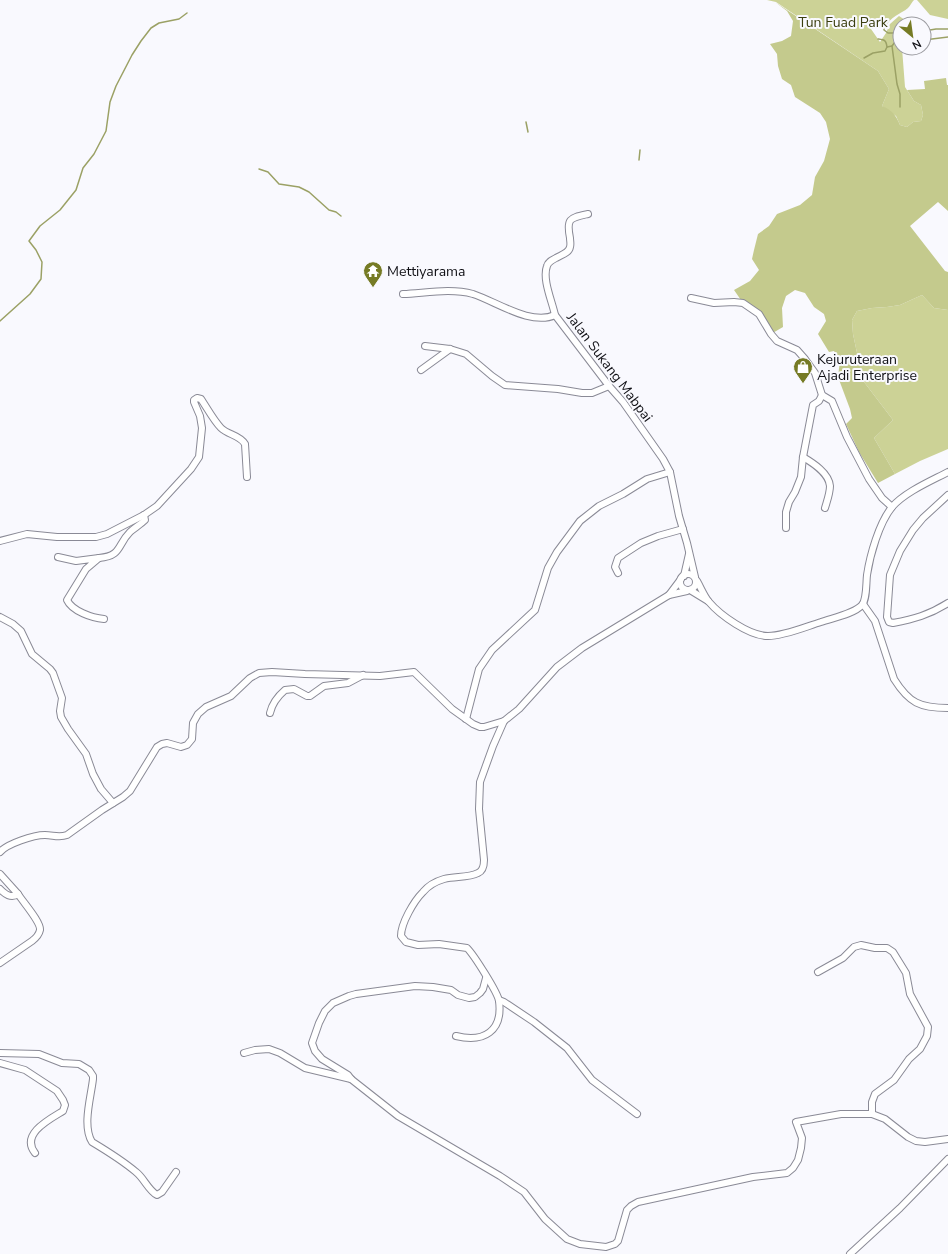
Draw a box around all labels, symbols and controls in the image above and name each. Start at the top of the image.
park label: Tun Fuad Park [798,13,889,32]
north arrow [892,16,932,56]
text: N [909,36,924,53]
temple icon: Mettiyarama [362,260,384,288]
place label: Mettiyarama [387,262,466,281]
street label: Jalan Sukang Mabpai [562,308,657,426]
place label: Kejuruteraan Ajadi Enterprise [817,350,917,385]
shop icon: Kejuruteraan Ajadi Enterprise [792,356,814,384]

